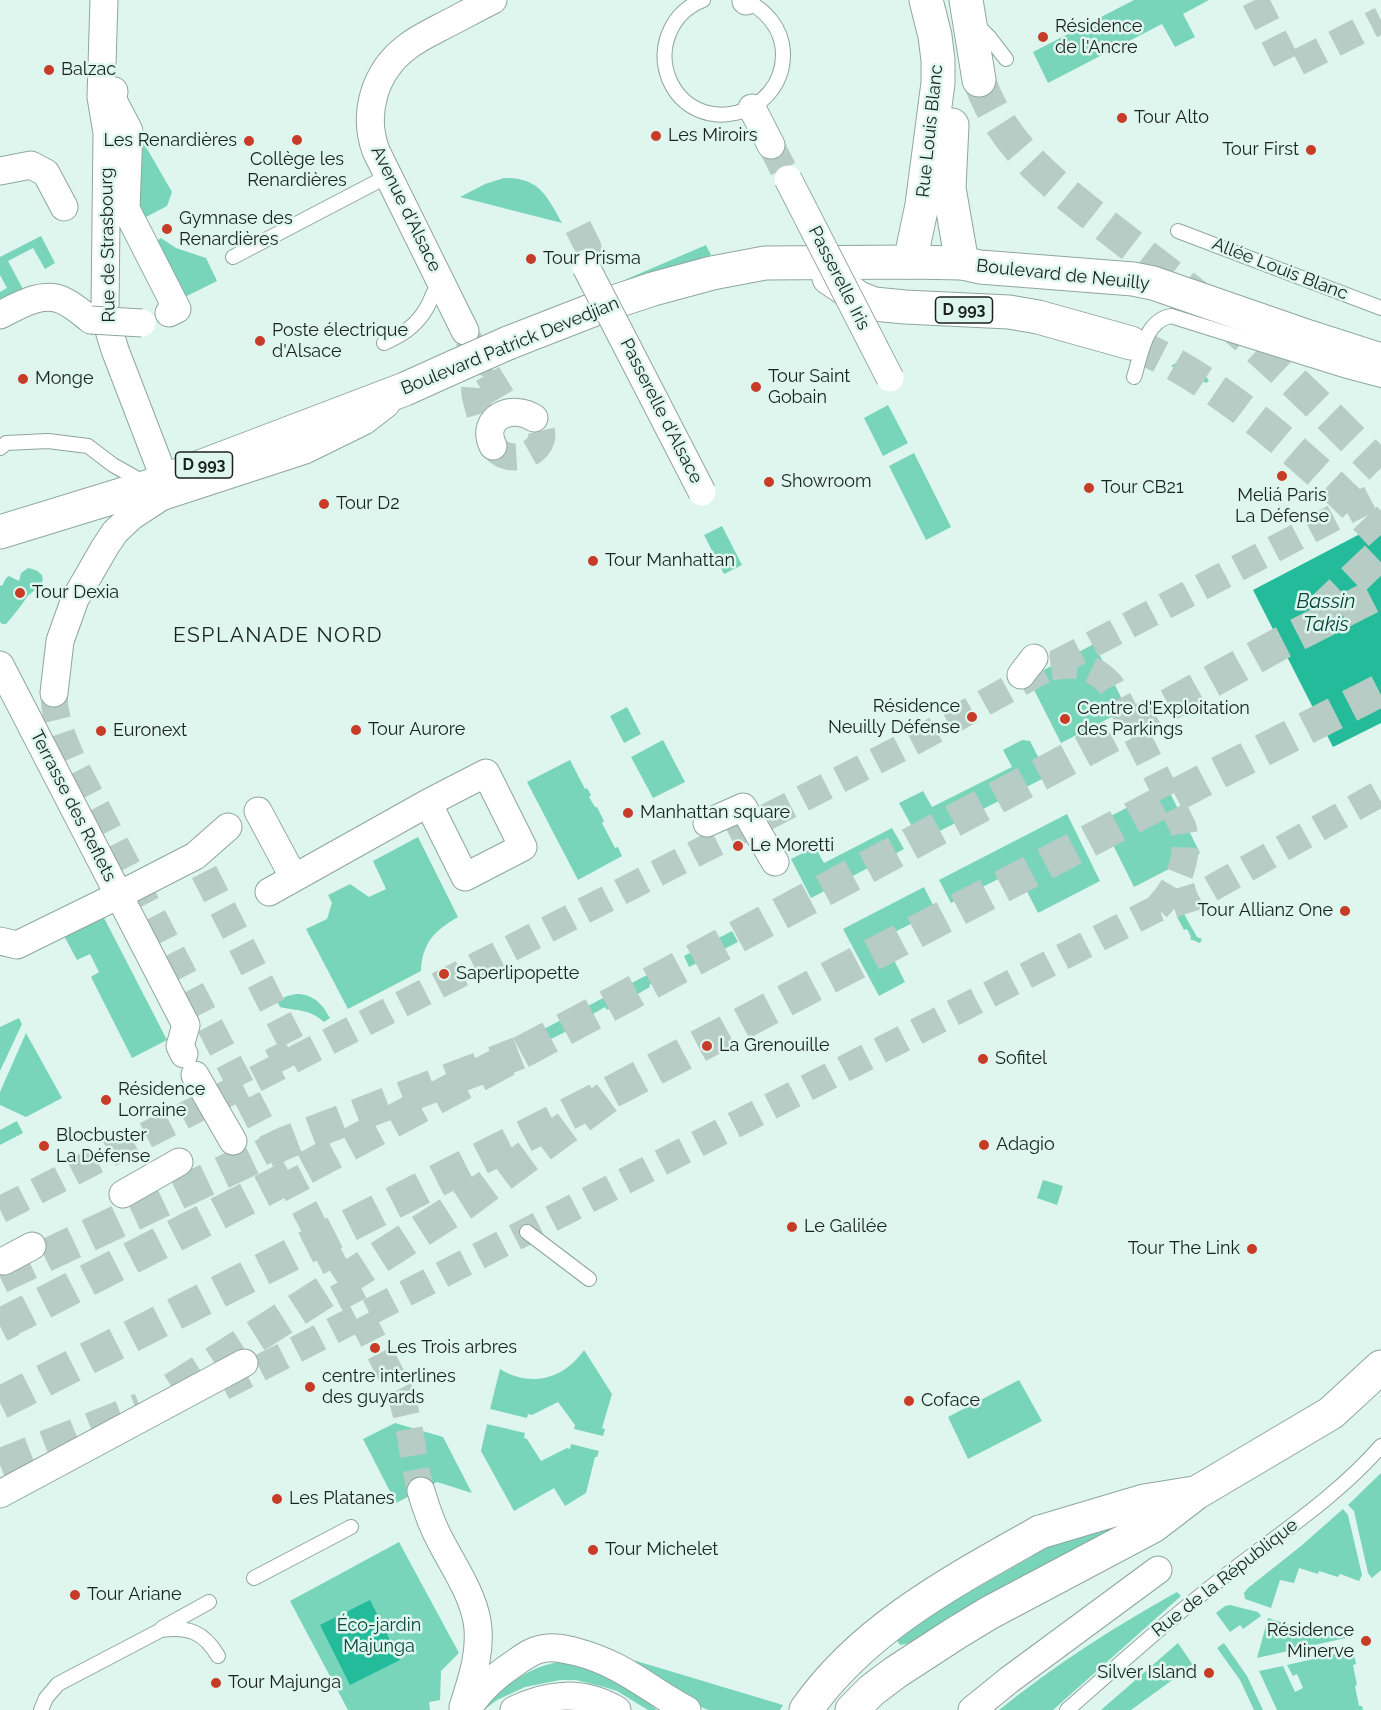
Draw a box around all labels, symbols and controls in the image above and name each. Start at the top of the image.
place label: Résidence de l'Ancre [1055,16,1142,58]
marker: Résidence de l'Ancre [1036,30,1050,44]
place label: Balzac [61,59,116,81]
marker: Balzac [42,63,56,77]
street label: Rue Louis Blanc [912,64,948,198]
place label: Tour Alto [1134,107,1209,129]
marker: Tour Alto [1115,111,1129,125]
place label: Les Miroirs [668,125,758,147]
marker: Les Miroirs [649,129,663,143]
place label: Les Renardières [103,130,237,152]
marker: Collège les Renardières [290,133,304,147]
marker: Les Renardières [242,134,256,148]
place label: Tour First [1222,139,1299,161]
street label: Avenue d'Alsace [366,143,446,275]
marker: Tour First [1304,143,1318,157]
place label: Collège les Renardières [247,149,347,192]
street label: Rue de Strasbourg [96,167,120,323]
place label: Gymnase des Renardières [179,208,293,250]
marker: Gymnase des Renardières [160,222,174,236]
street label: Passerelle Iris [804,222,874,334]
street label: Allée Louis Blanc [1209,233,1351,305]
place label: Tour Prisma [543,248,641,270]
marker: Tour Prisma [524,252,538,266]
street label: Boulevard de Neuilly [975,255,1151,295]
street label: Boulevard Patrick Devedjian [398,292,622,400]
road number: D 993 [936,297,992,323]
place label: Poste électrique d'Alsace [272,320,408,362]
marker: Poste électrique d'Alsace [253,334,267,348]
street label: Passerelle d'Alsace [615,335,707,487]
place label: Tour Saint Gobain [768,366,850,409]
place label: Monge [35,368,94,390]
marker: Monge [16,372,30,386]
marker: Tour Saint Gobain [749,380,763,394]
road number: D 993 [176,452,232,478]
marker: Meliá Paris La Défense [1275,469,1289,483]
place label: Showroom [781,471,871,493]
marker: Showroom [762,475,776,489]
place label: Tour CB21 [1101,477,1184,499]
marker: Tour CB21 [1082,481,1096,495]
place label: Meliá Paris La Défense [1235,485,1329,528]
place label: Tour D2 [336,493,400,515]
marker: Tour D2 [317,497,331,511]
place label: Tour Manhattan [605,550,735,572]
marker: Tour Manhattan [586,554,600,568]
place label: Tour Dexia [32,582,119,604]
marker: Tour Dexia [13,586,27,600]
water label: Bassin Takis [1297,590,1355,637]
district label: ESPLANADE NORD [173,623,383,649]
place label: Résidence Neuilly Défense [828,696,960,738]
place label: Centre d'Exploitation des Parkings [1077,698,1250,740]
marker: Résidence Neuilly Défense [965,710,979,724]
marker: Centre d'Exploitation des Parkings [1058,712,1072,726]
place label: Tour Aurore [368,719,465,741]
place label: Euronext [113,720,187,742]
marker: Tour Aurore [349,723,363,737]
marker: Euronext [94,724,108,738]
street label: Terrasse des Reflets [25,727,121,885]
place label: Manhattan square [640,802,790,824]
marker: Manhattan square [621,806,635,820]
place label: Le Moretti [750,835,834,857]
marker: Le Moretti [731,839,745,853]
place label: Tour Allianz One [1198,900,1333,922]
marker: Tour Allianz One [1338,904,1352,918]
place label: Saperlipopette [456,963,579,985]
marker: Saperlipopette [437,967,451,981]
place label: La Grenouille [719,1035,830,1057]
marker: La Grenouille [700,1039,714,1053]
place label: Sofitel [995,1048,1047,1070]
marker: Sofitel [976,1052,990,1066]
place label: Résidence Lorraine [118,1079,205,1122]
marker: Résidence Lorraine [99,1093,113,1107]
place label: Blocbuster La Défense [56,1125,150,1168]
place label: Adagio [996,1134,1055,1156]
marker: Adagio [977,1138,991,1152]
marker: Blocbuster La Défense [37,1139,51,1153]
place label: Le Galilée [804,1216,887,1238]
marker: Le Galilée [785,1220,799,1234]
place label: Tour The Link [1128,1238,1240,1260]
marker: Tour The Link [1245,1242,1259,1256]
place label: Les Trois arbres [387,1337,517,1359]
marker: Les Trois arbres [368,1341,382,1355]
place label: centre interlines des guyards [322,1366,456,1408]
marker: centre interlines des guyards [303,1380,317,1394]
place label: Coface [921,1390,980,1412]
marker: Coface [902,1394,916,1408]
place label: Les Platanes [289,1488,395,1510]
marker: Les Platanes [270,1492,284,1506]
street label: Rue de la République [1148,1514,1302,1642]
place label: Tour Michelet [605,1539,718,1561]
marker: Tour Michelet [586,1543,600,1557]
place label: Tour Ariane [87,1584,182,1606]
marker: Tour Ariane [68,1588,82,1602]
park label: Éco-jardin Majunga [337,1615,421,1658]
place label: Résidence Minerve [1267,1620,1354,1662]
marker: Résidence Minerve [1359,1634,1373,1648]
place label: Silver Island [1097,1662,1197,1684]
marker: Silver Island [1202,1666,1216,1680]
place label: Tour Majunga [228,1672,341,1694]
marker: Tour Majunga [209,1676,223,1690]

